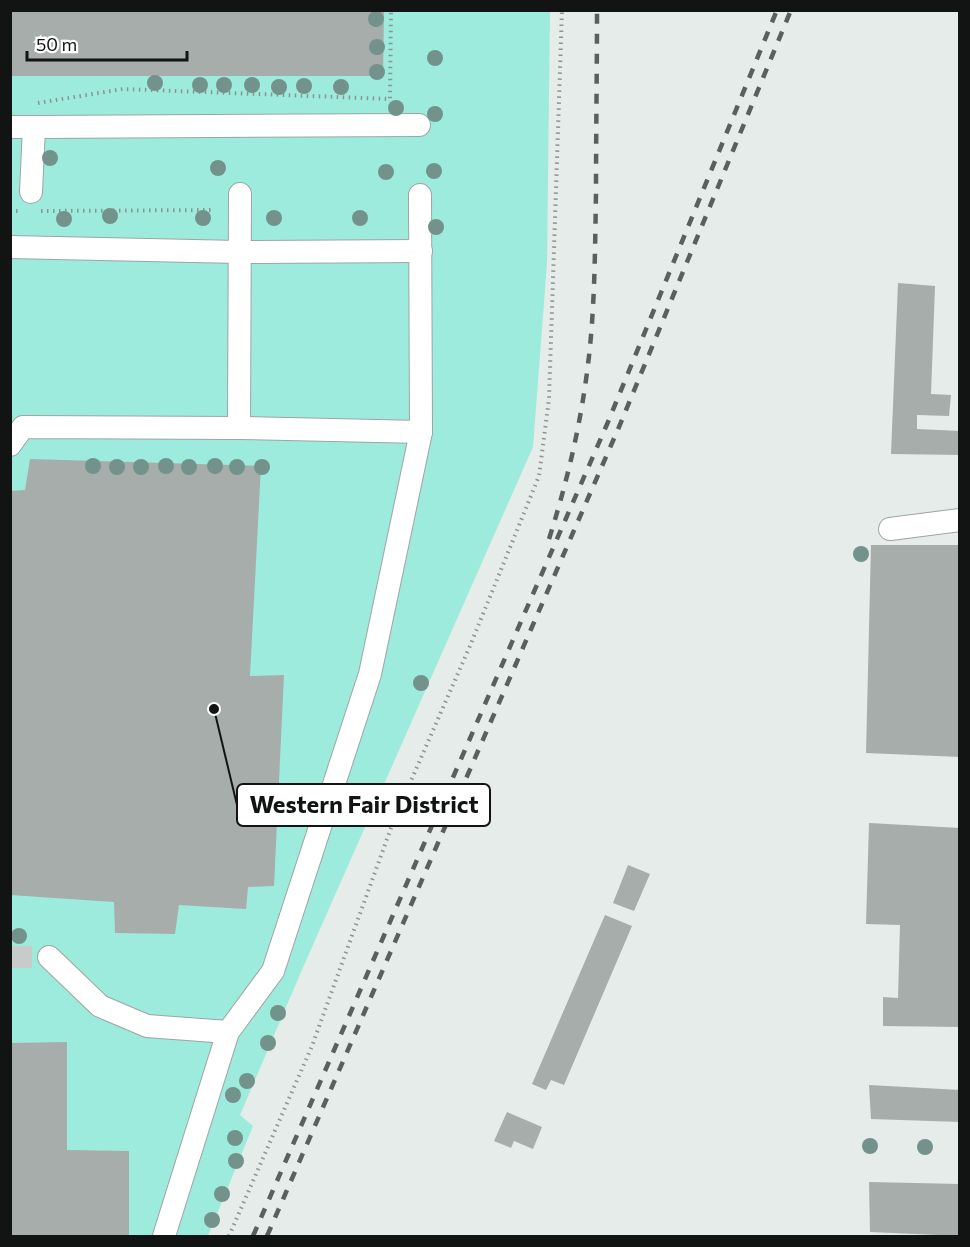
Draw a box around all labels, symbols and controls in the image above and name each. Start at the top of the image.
scale bar [27,24,188,62]
text: 50 m [36,33,77,55]
callout: Western Fair District [237,784,490,826]
text: Western Fair District [249,789,479,818]

